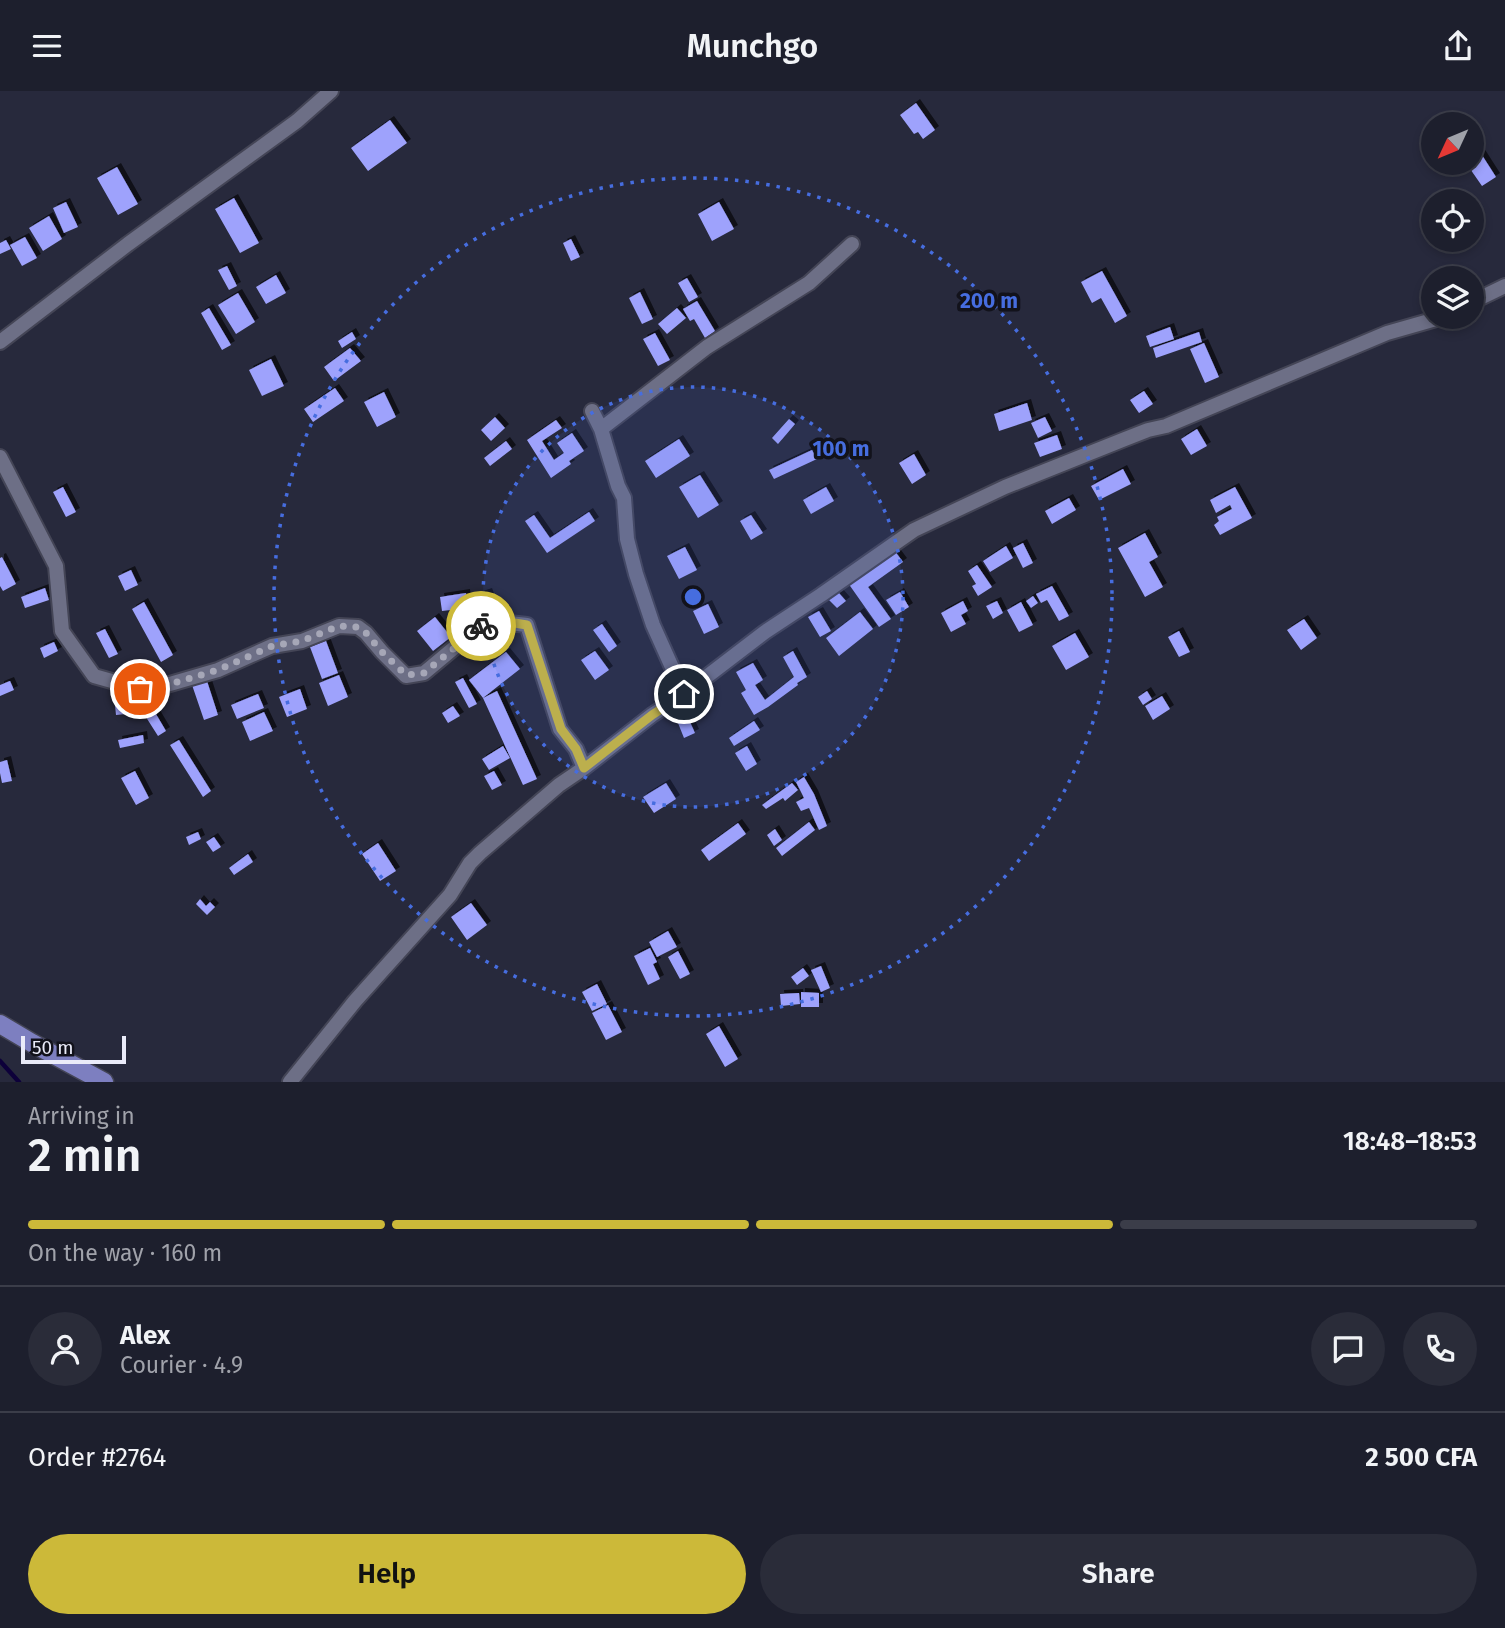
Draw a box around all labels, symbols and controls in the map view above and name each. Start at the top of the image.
icon: menu [28,27,66,65]
text: Munchgo [687,27,818,65]
icon: share [1439,27,1477,65]
north arrow [1421,112,1484,175]
map controls [1421,112,1484,329]
button: locate [1421,189,1484,252]
button: layers [1421,266,1484,329]
text: 200 m [960,288,1018,314]
text: 100 m [812,436,870,462]
centre of rings [681,585,705,609]
courier [446,591,516,661]
icon: bike [462,607,500,645]
pin [110,659,170,719]
pin [654,664,714,724]
icon: bag [121,670,159,708]
icon: home [665,675,703,713]
scale bar [21,1033,126,1065]
text: 50 m [32,1036,73,1059]
text: Arriving in [28,1102,135,1130]
text: 18:48–18:53 [1343,1126,1477,1157]
text: 2 min [28,1128,141,1183]
text: On the way · 160 m [28,1239,222,1267]
button: person [28,1312,102,1386]
button: chat [1311,1312,1385,1386]
button: phone [1403,1312,1477,1386]
text: Alex [120,1320,170,1351]
text: Courier · 4.9 [120,1351,243,1379]
text: Order #2764 [28,1442,166,1473]
text: 2 500 CFA [1365,1442,1477,1473]
button: Help [28,1534,746,1614]
button: Share [760,1534,1477,1614]

